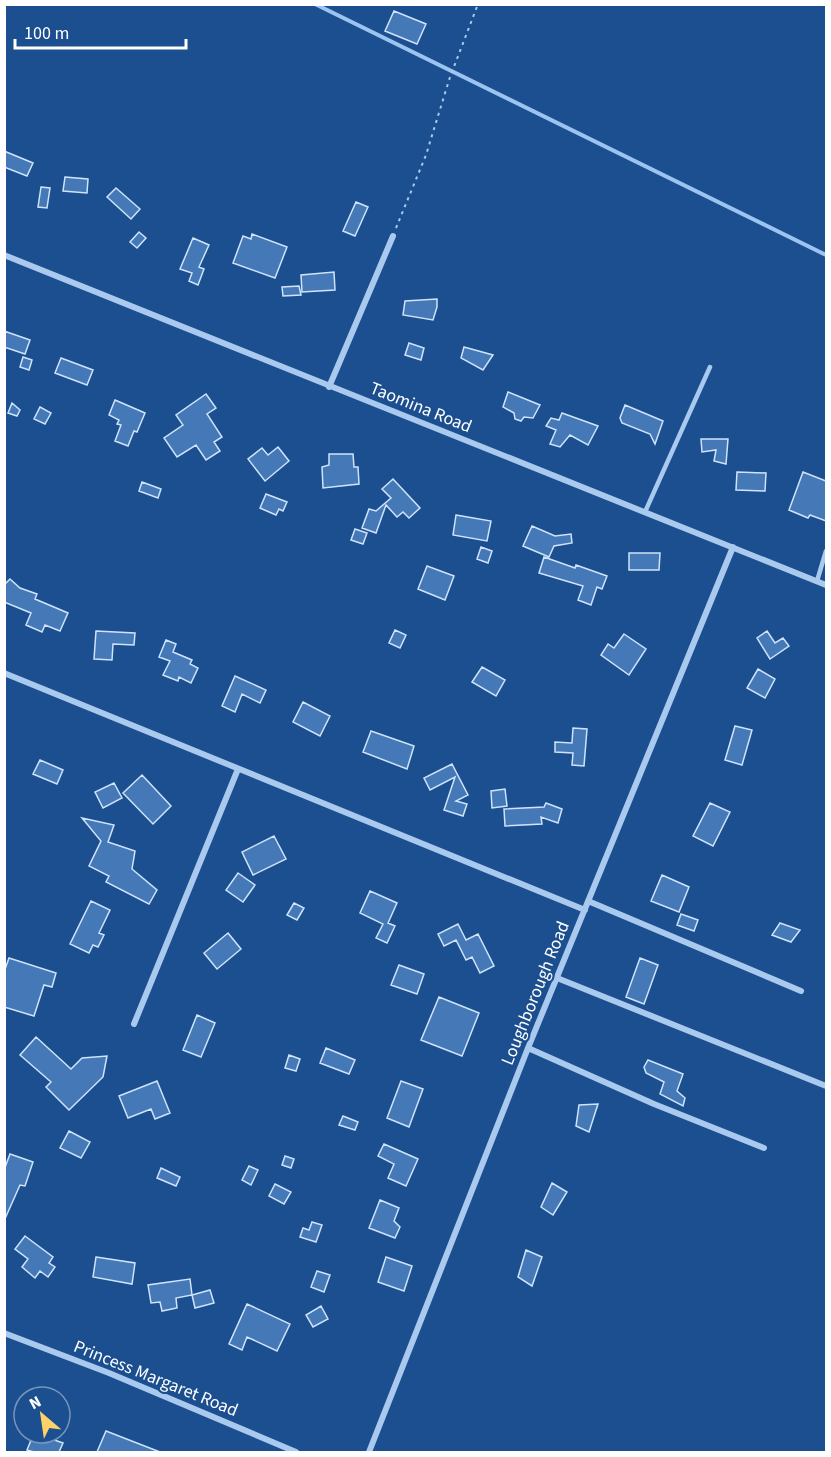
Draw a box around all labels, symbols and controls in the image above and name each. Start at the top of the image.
scale bar [15,12,186,50]
text: 100 m [24,21,69,46]
street label: Taomina Road [366,376,475,439]
street label: Loughborough Road [495,917,576,1069]
street label: Princess Margaret Road [70,1334,242,1423]
north arrow [12,1385,72,1445]
text: N [25,1391,45,1415]

